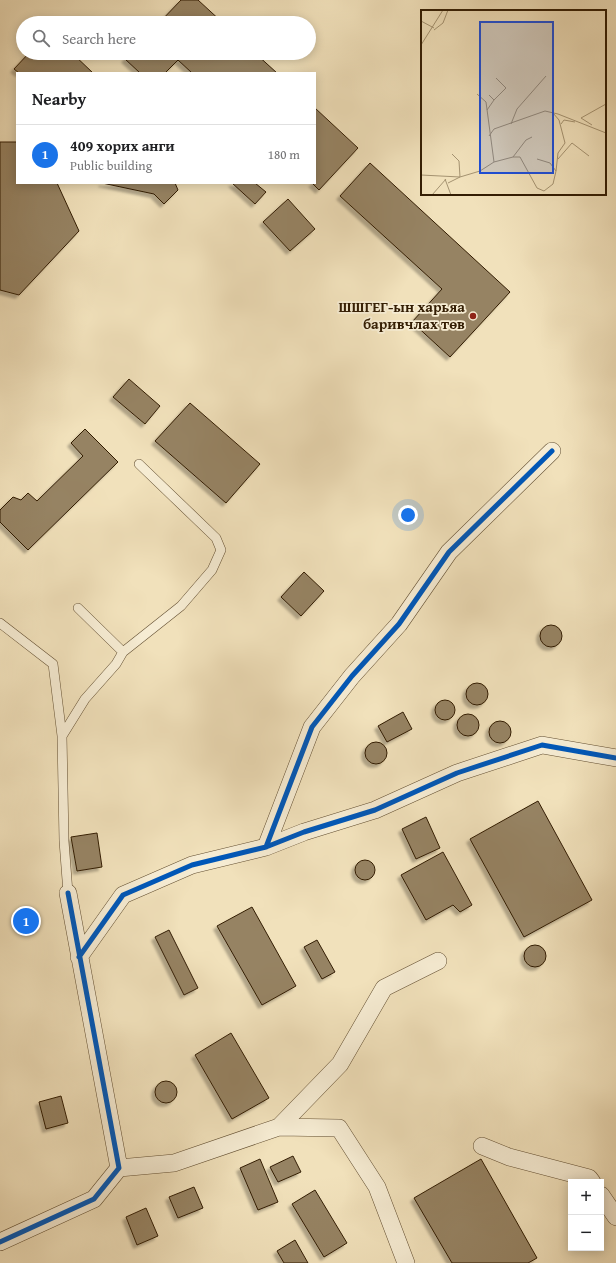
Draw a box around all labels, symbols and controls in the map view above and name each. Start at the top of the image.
inset map [421,10,606,195]
search box [16,16,316,60]
icon: search [30,27,52,49]
text: Search here [62,28,136,49]
text: Nearby [32,86,86,111]
text: 409 хорих анги [70,135,175,156]
text: 1 [42,145,48,164]
text: 180 m [268,145,300,164]
text: Public building [70,156,152,175]
place label: ШШГЕГ-ын харьяа баривчлах төв [338,296,465,334]
marker: ШШГЕГ-ын харьяа баривчлах төв [468,311,478,321]
your location [398,505,418,525]
pin: 1 [13,906,39,936]
map controls [568,1179,604,1251]
button: + [568,1179,604,1215]
button: − [568,1215,604,1251]

